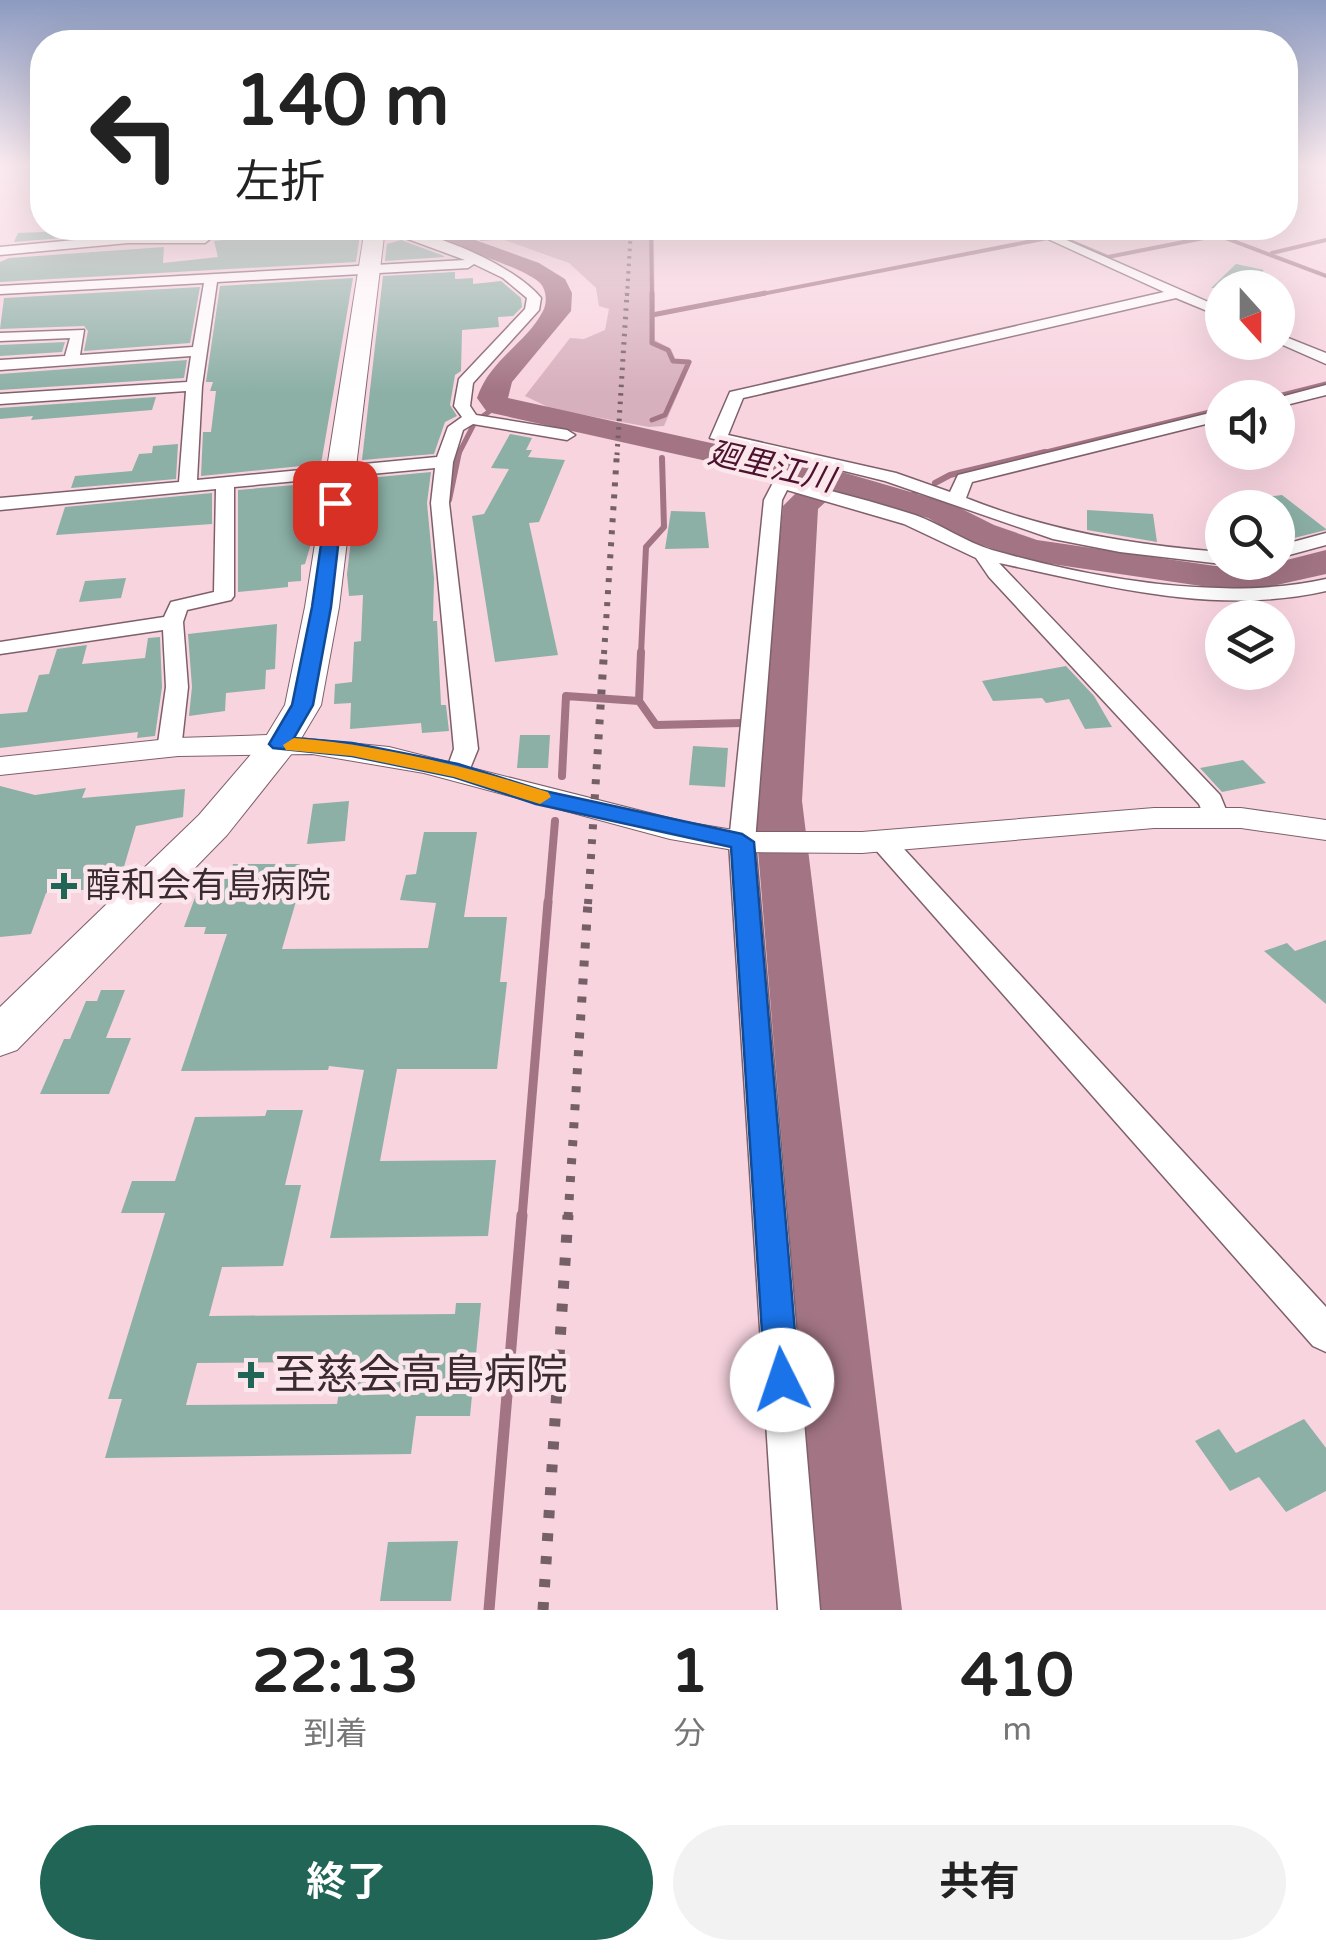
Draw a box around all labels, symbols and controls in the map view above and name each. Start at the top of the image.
text: 140 m [235,60,449,144]
icon: left [70,70,200,200]
text: 左折 [235,156,325,210]
north arrow [1205,270,1295,360]
map controls [1205,270,1295,690]
button: sound [1205,380,1295,470]
water label: 廻里江川 [704,434,841,501]
pin [293,461,378,546]
icon: arrive [308,476,363,531]
button: search [1205,490,1295,580]
button: layers [1205,600,1295,690]
place label: 醇和会有島病院 [86,865,331,907]
marker: 醇和会有島病院 [51,873,77,899]
position arrow [730,1328,834,1432]
place label: 至慈会高島病院 [274,1350,568,1401]
marker: 至慈会高島病院 [238,1362,264,1388]
text: 22:13 [252,1636,419,1708]
text: 1 [671,1636,708,1708]
text: 410 [961,1640,1074,1712]
text: m [1003,1711,1032,1749]
text: 到着 [303,1715,367,1753]
text: 分 [674,1715,706,1753]
button: 終了 [40,1825,653,1940]
button: 共有 [673,1825,1286,1940]

